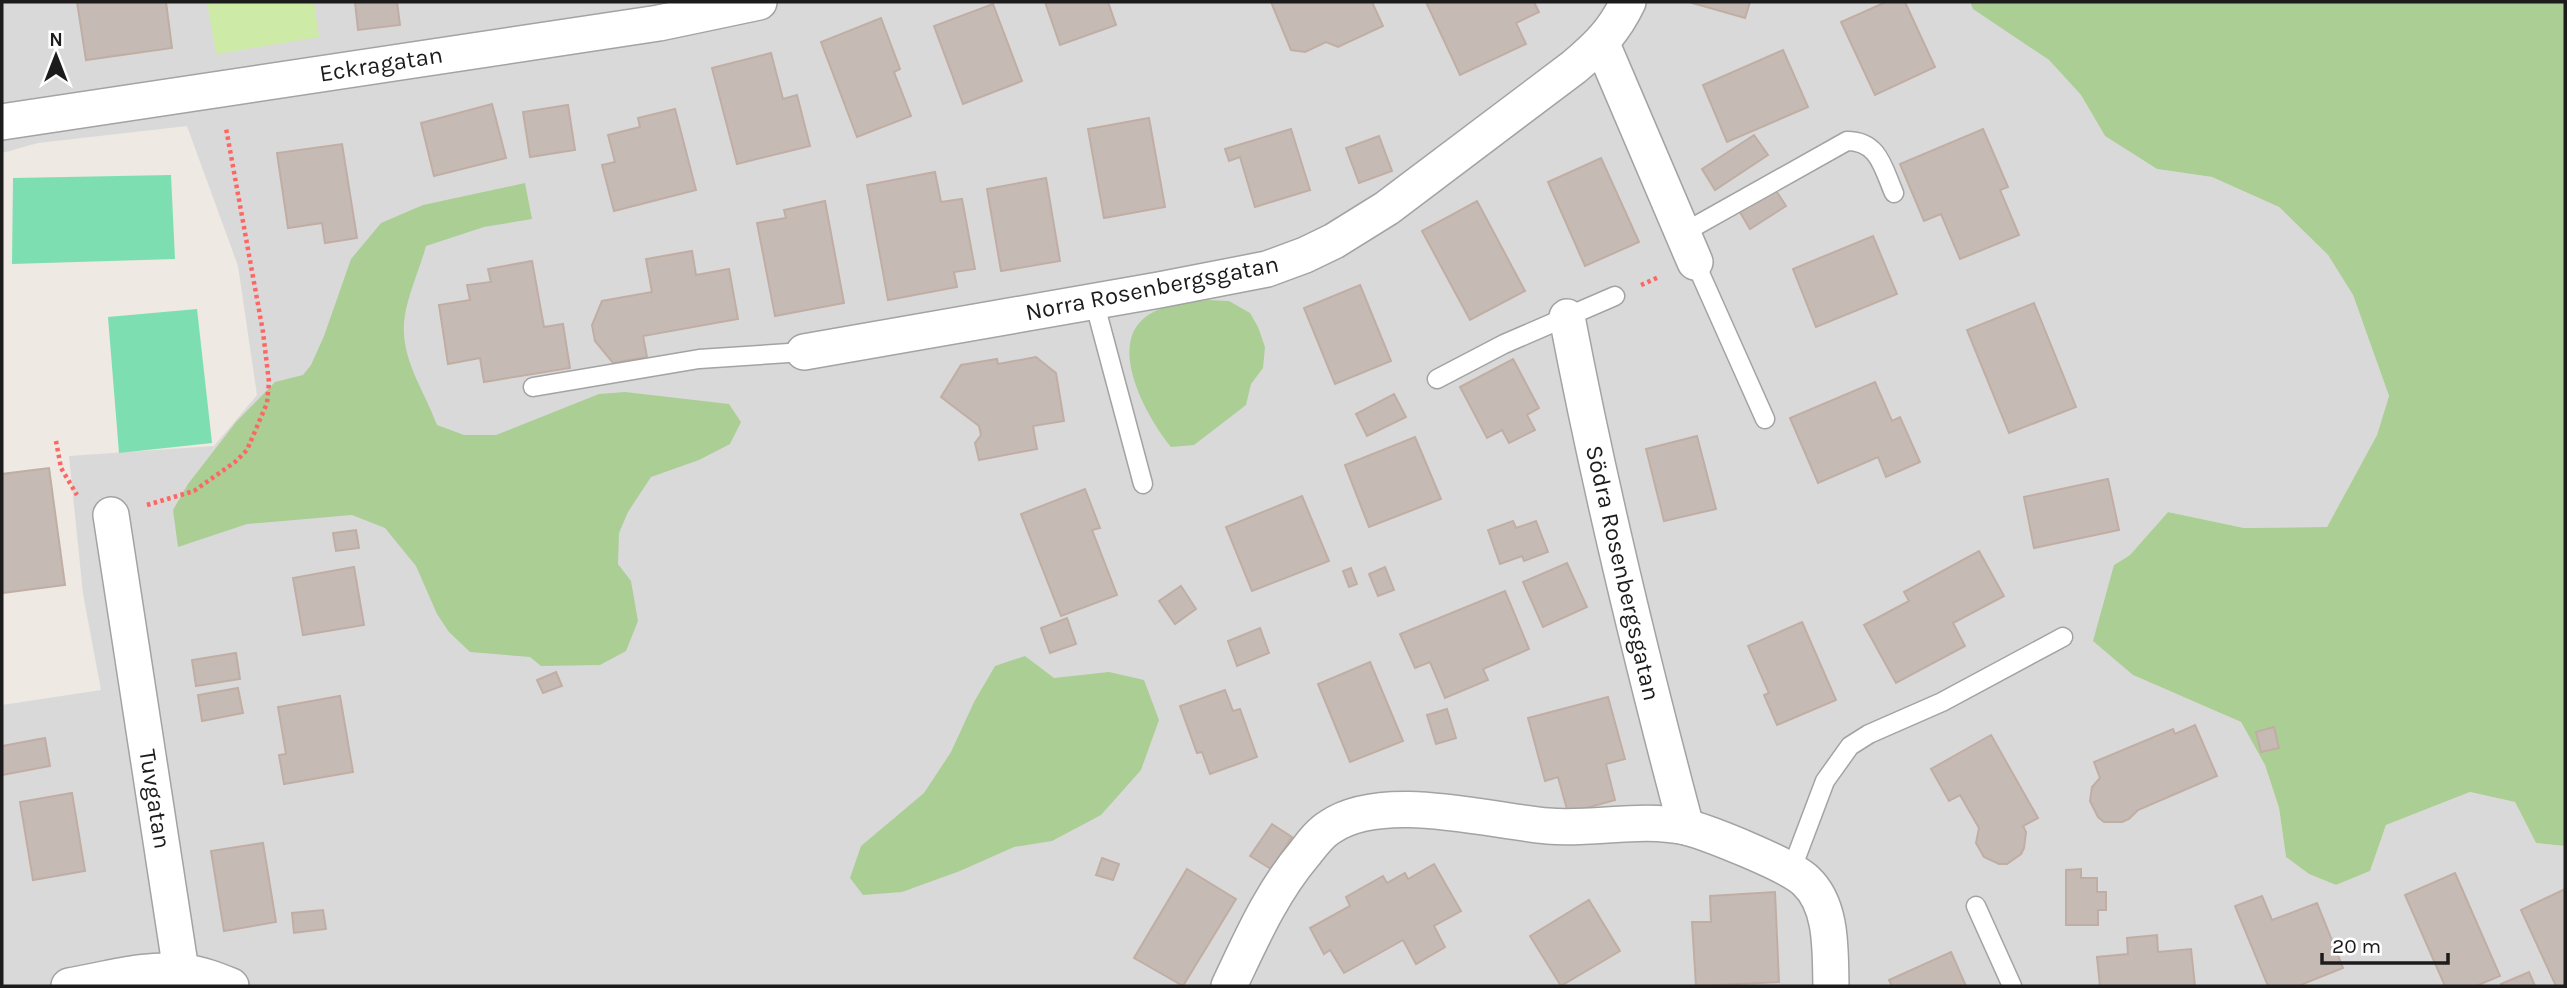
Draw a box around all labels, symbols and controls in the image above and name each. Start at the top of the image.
north arrow [21,21,91,91]
text: N [49,29,63,51]
street label: Eckragatan [317,40,445,88]
street label: Norra Rosenbergsgatan [1023,250,1281,326]
street label: Södra Rosenbergsgatan [1580,443,1666,703]
street label: Tuvgatan [133,747,177,851]
scale bar [2322,922,2448,966]
text: 20 m [2332,934,2381,958]

